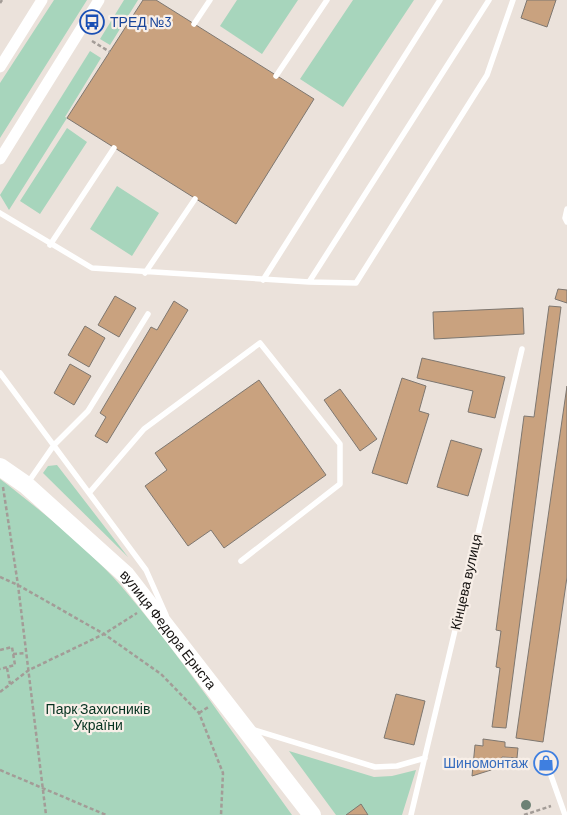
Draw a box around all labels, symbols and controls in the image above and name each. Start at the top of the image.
bus stop icon: ТРЕД №3 [79,9,105,35]
place label: ТРЕД №3 [110,13,172,30]
street label: Кінцева вулиця [446,532,485,632]
street label: вулиця Федора Ернста [117,565,220,692]
park label: Парк Захисників України [46,700,150,733]
shop icon: Шиномонтаж [533,750,559,776]
place label: Шиномонтаж [443,754,529,771]

